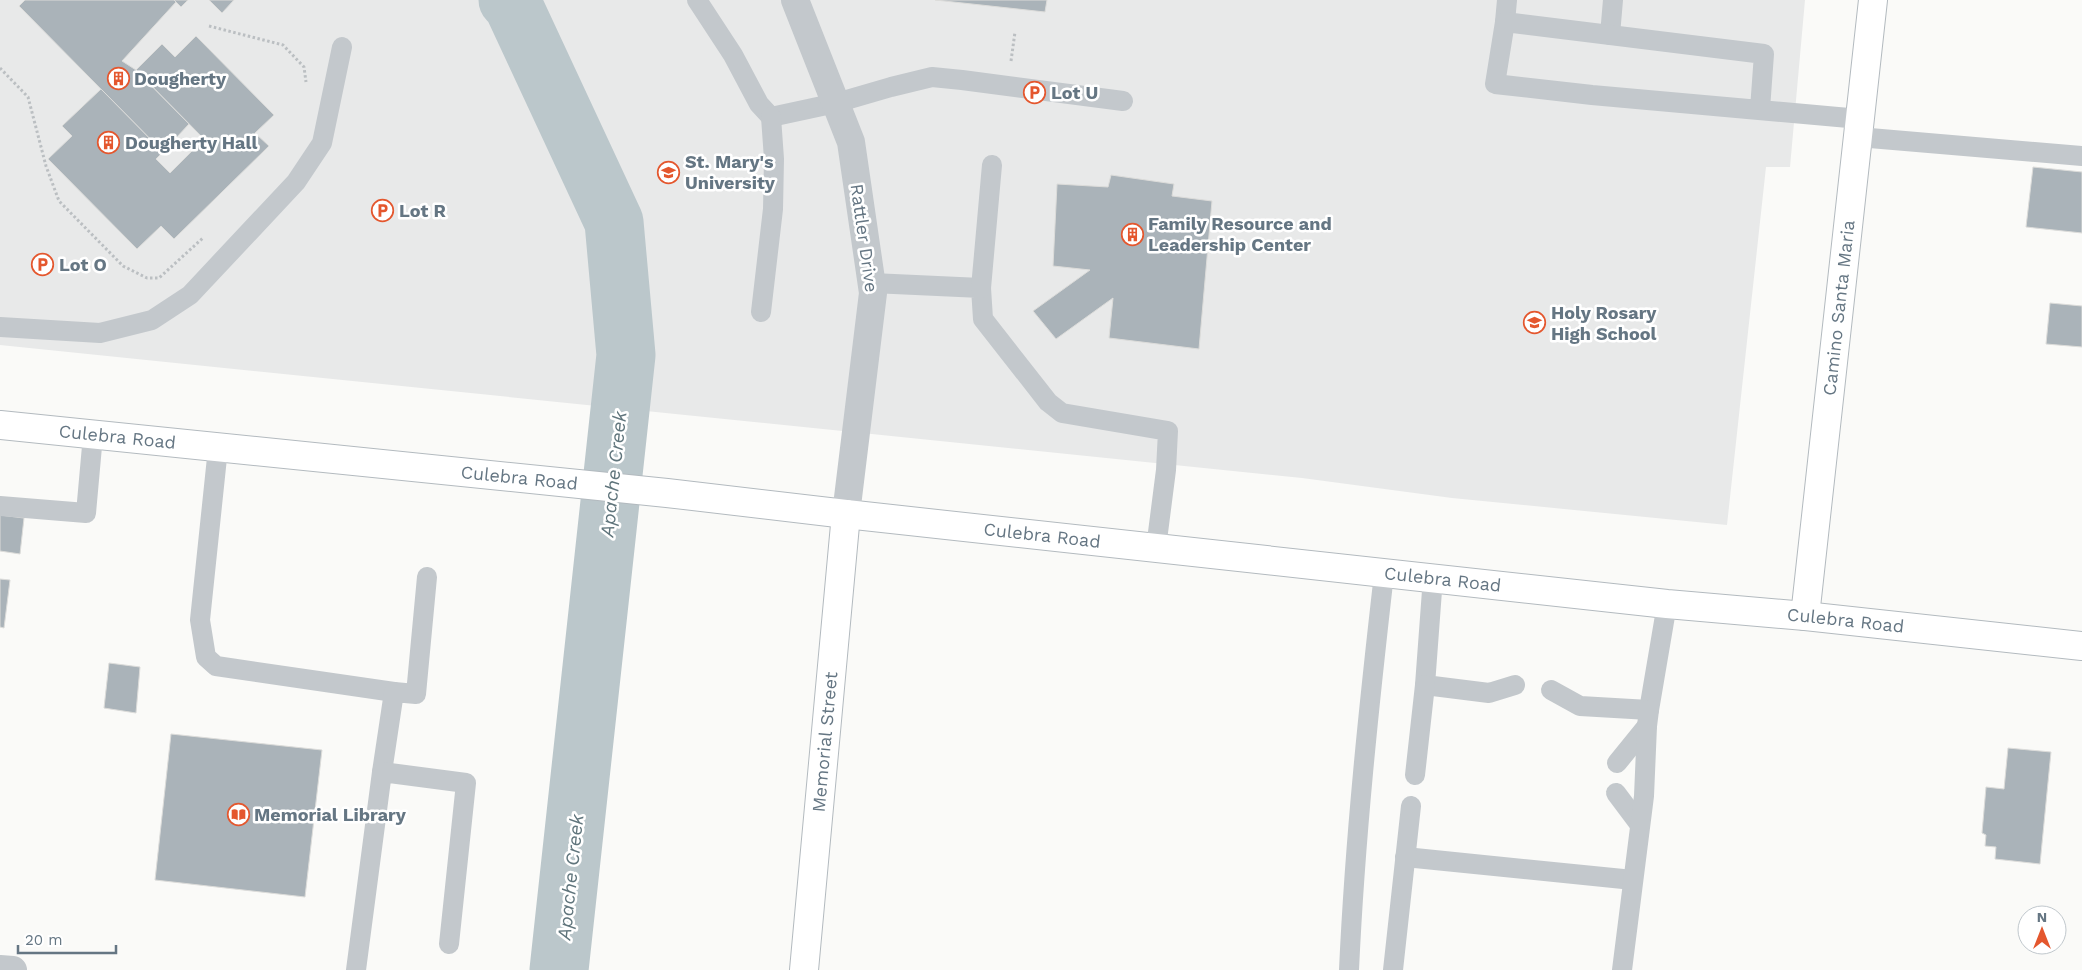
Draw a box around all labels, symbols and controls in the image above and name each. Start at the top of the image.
building icon: Dougherty [106,67,130,91]
place label: Dougherty [134,68,227,89]
parking icon: Lot U [1023,81,1047,105]
place label: Lot U [1051,82,1098,103]
building icon: Dougherty Hall [97,131,121,155]
place label: Dougherty Hall [125,132,257,153]
place label: St. Mary's University [685,151,776,193]
school or university icon: St. Mary's University [657,160,681,184]
street label: Rattler Drive [846,182,883,294]
parking icon: Lot R [371,199,395,223]
place label: Lot R [399,200,446,221]
place label: Family Resource and Leadership Center [1148,213,1332,255]
street label: Camino Santa Maria [1818,219,1859,397]
building icon: Family Resource and Leadership Center [1120,222,1144,246]
parking icon: Lot O [31,253,55,277]
place label: Lot O [59,254,107,275]
place label: Holy Rosary High School [1551,302,1657,344]
school or university icon: Holy Rosary High School [1523,311,1547,335]
water label: Apache Creek [595,409,632,539]
street label: Culebra Road [58,420,177,453]
street label: Culebra Road [460,461,579,494]
street label: Culebra Road [983,518,1102,552]
street label: Culebra Road [1383,562,1502,596]
street label: Culebra Road [1786,603,1905,637]
street label: Memorial Street [808,670,841,813]
library icon: Memorial Library [226,803,250,827]
place label: Memorial Library [254,804,407,825]
water label: Apache Creek [552,812,589,942]
north arrow [2017,905,2067,955]
text: N [2037,909,2047,925]
scale bar [18,922,115,954]
text: 20 m [25,931,63,949]

